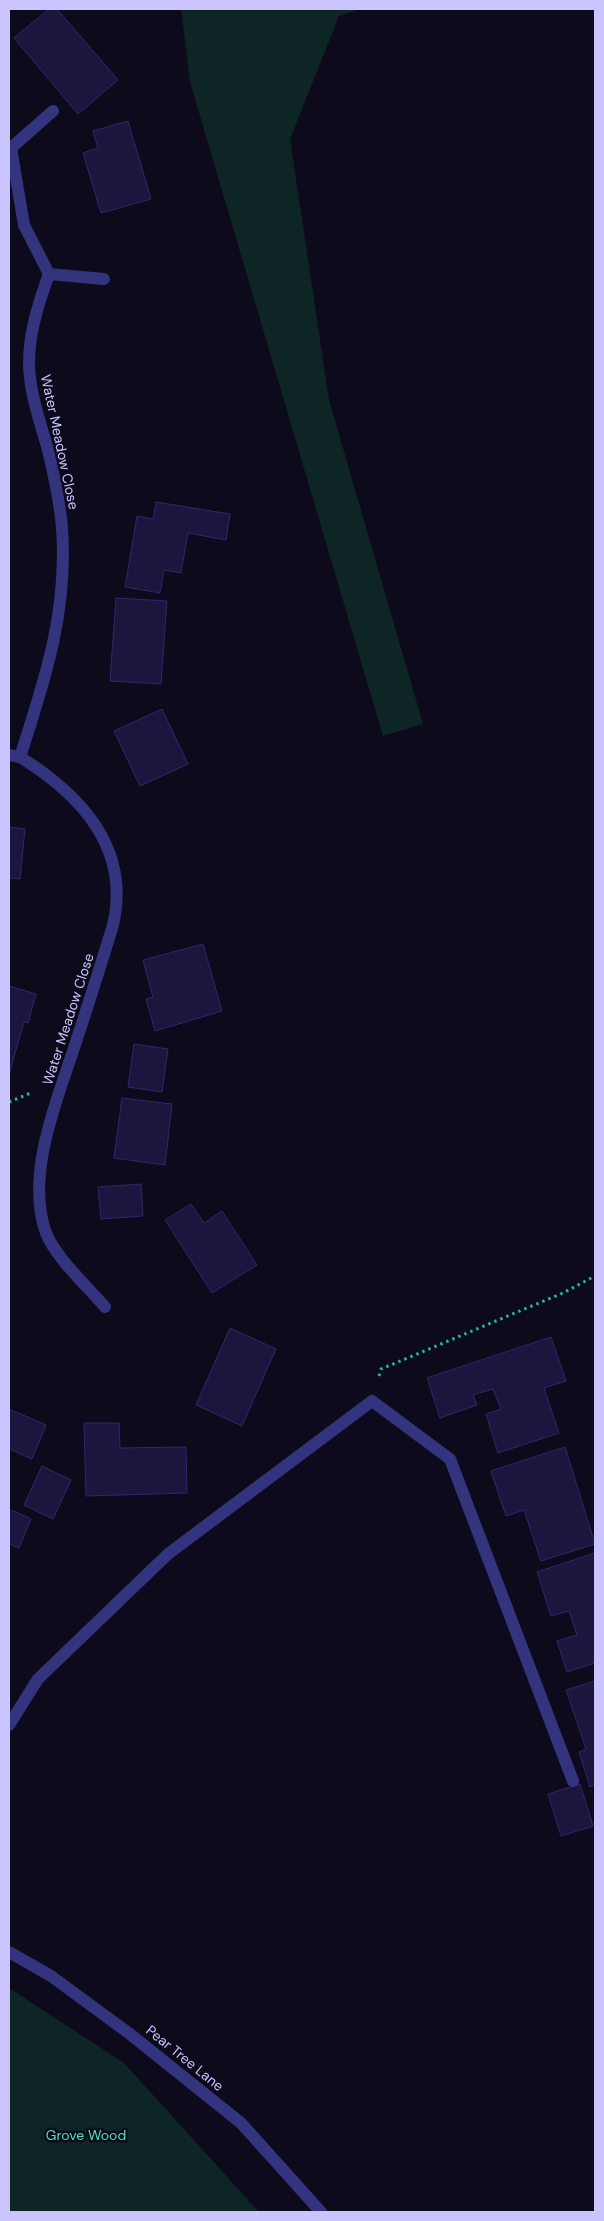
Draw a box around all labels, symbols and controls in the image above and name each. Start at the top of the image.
street label: Water Meadow Close [37,373,83,511]
street label: Water Meadow Close [38,951,98,1087]
street label: Pear Tree Lane [143,2021,228,2095]
park label: Grove Wood [46,2126,126,2144]

